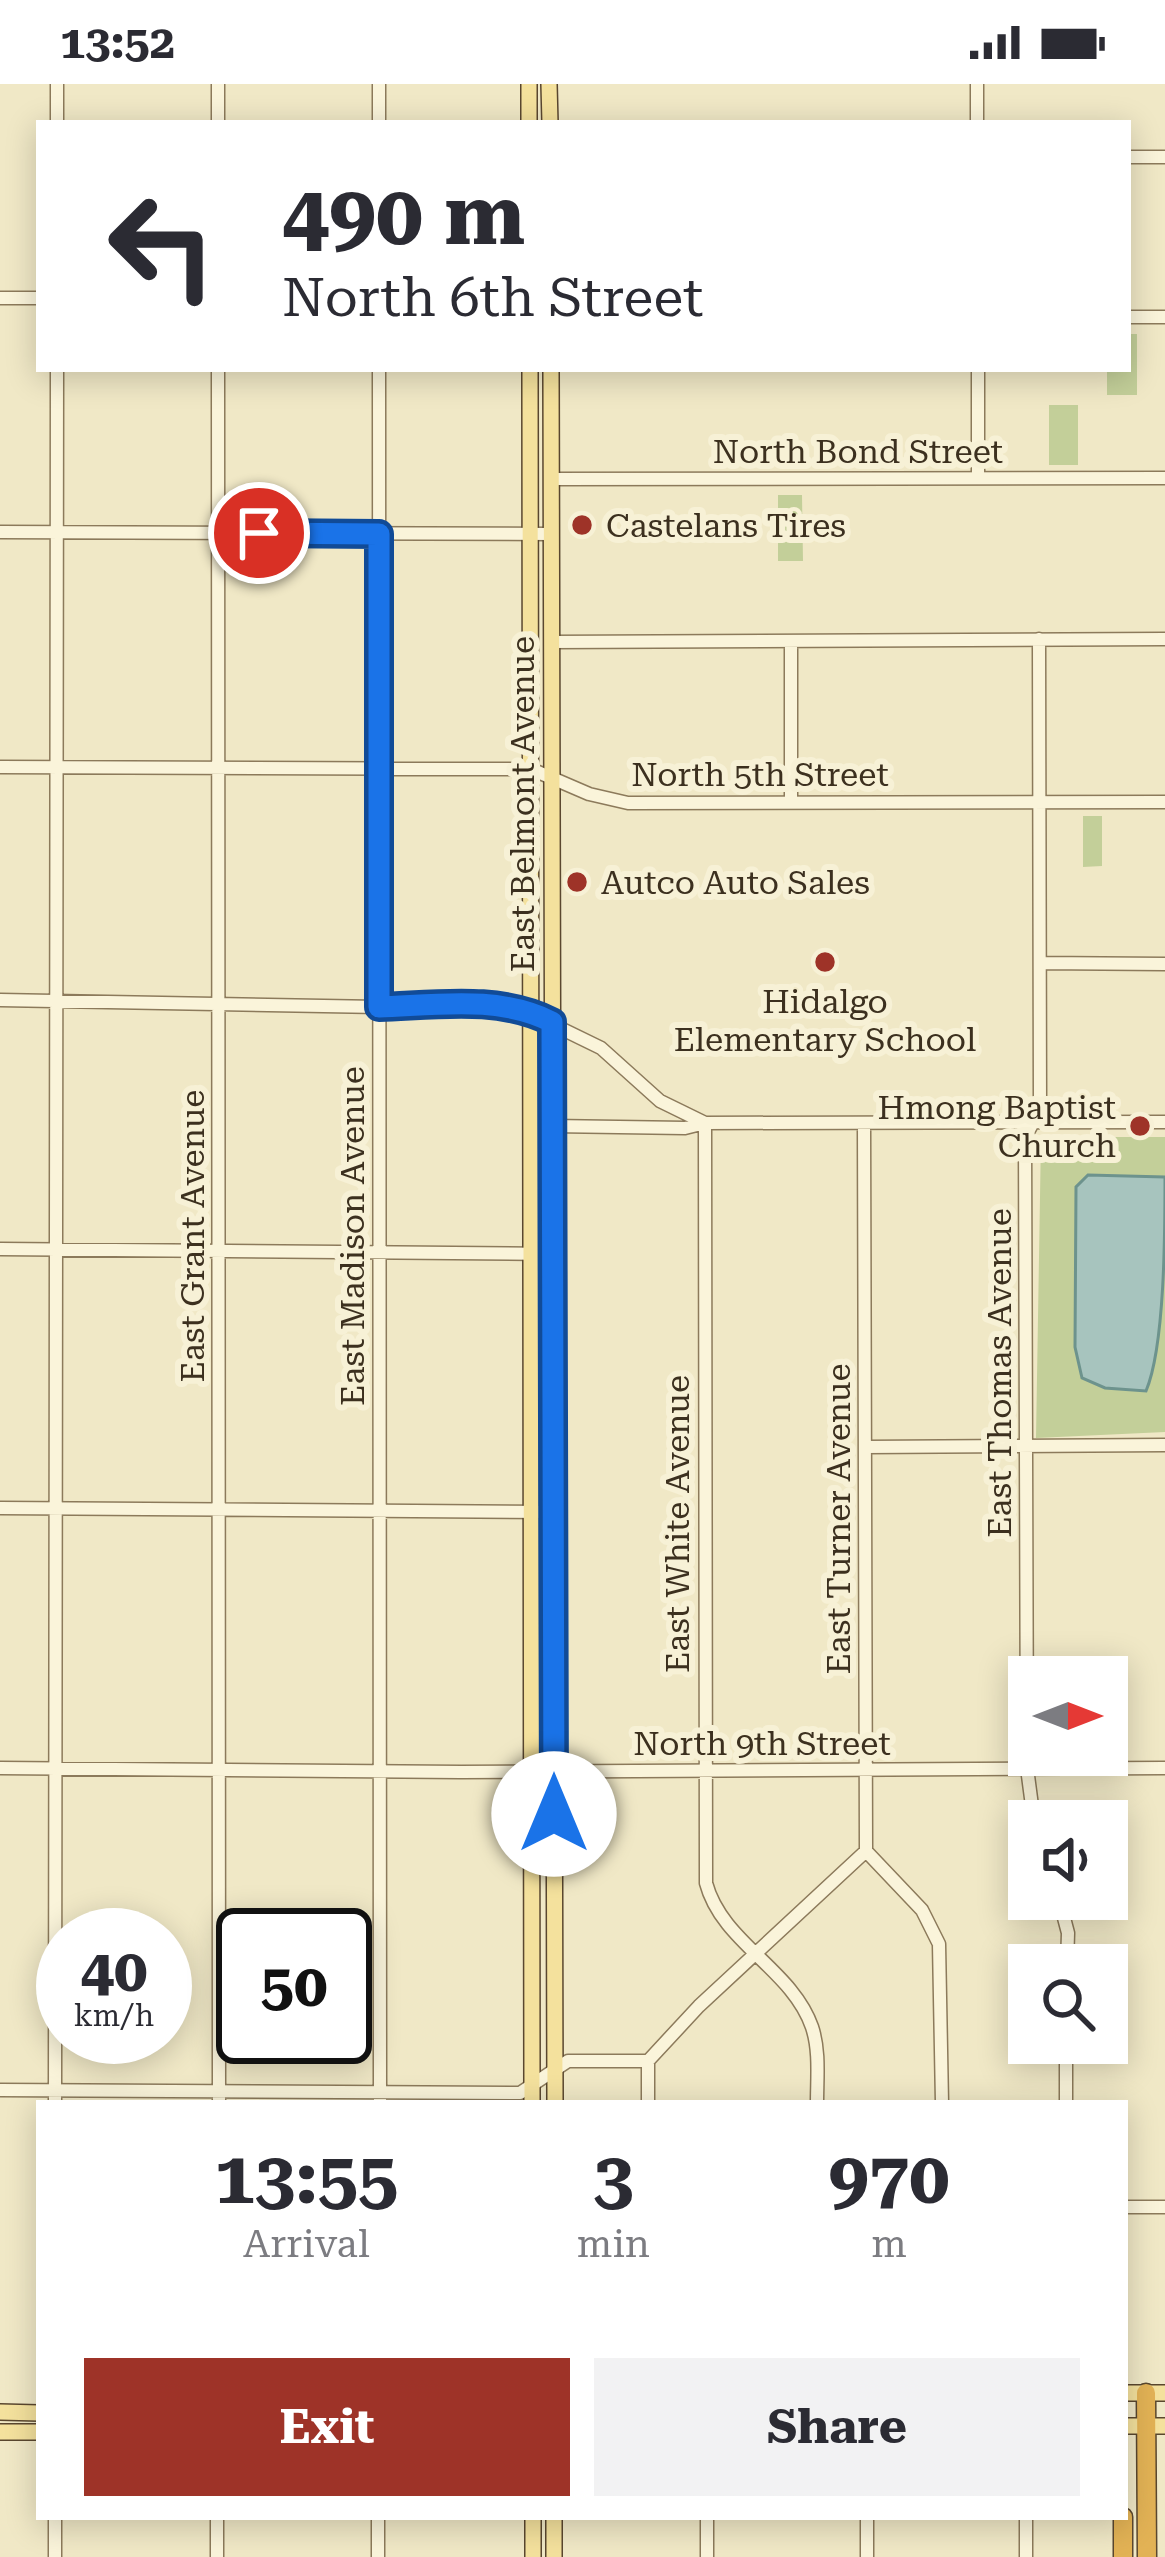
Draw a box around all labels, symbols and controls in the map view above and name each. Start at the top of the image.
text: 13:52 [60,16,175,69]
text: 490 m [282,166,525,264]
icon: left [84,168,240,324]
text: North 6th Street [282,266,703,329]
street label: North Bond Street [713,432,1003,471]
pin [208,482,310,584]
icon: arrive [226,500,292,566]
place label: Castelans Tires [606,506,846,545]
marker: Castelans Tires [569,512,595,538]
street label: East Belmont Avenue [503,636,542,972]
street label: North 5th Street [631,755,889,794]
place label: Autco Auto Sales [601,863,870,902]
marker: Autco Auto Sales [564,869,590,895]
marker: Hidalgo Elementary School [812,949,838,975]
place label: Hidalgo Elementary School [674,982,976,1059]
street label: East Madison Avenue [333,1066,372,1406]
place label: Hmong Baptist Church [877,1088,1116,1165]
street label: East Grant Avenue [173,1090,212,1382]
marker: Hmong Baptist Church [1127,1113,1153,1139]
street label: East Thomas Avenue [980,1208,1019,1538]
street label: East Turner Avenue [819,1363,858,1675]
street label: East White Avenue [658,1375,697,1673]
north arrow [1008,1656,1128,1776]
map controls [1008,1656,1128,2064]
street label: North 9th Street [633,1724,891,1763]
position arrow [491,1751,617,1877]
button: sound [1008,1800,1128,1920]
speed limit sign: 50 [216,1908,372,2064]
text: 40 [80,1935,148,2006]
button: search [1008,1944,1128,2064]
text: km/h [74,1998,154,2033]
text: 13:55 [215,2136,398,2221]
text: 3 [593,2136,634,2221]
text: 970 [829,2136,949,2221]
text: Arrival [243,2221,370,2267]
text: min [577,2221,650,2267]
text: m [871,2221,907,2267]
button: Exit [84,2358,570,2496]
button: Share [594,2358,1080,2496]

